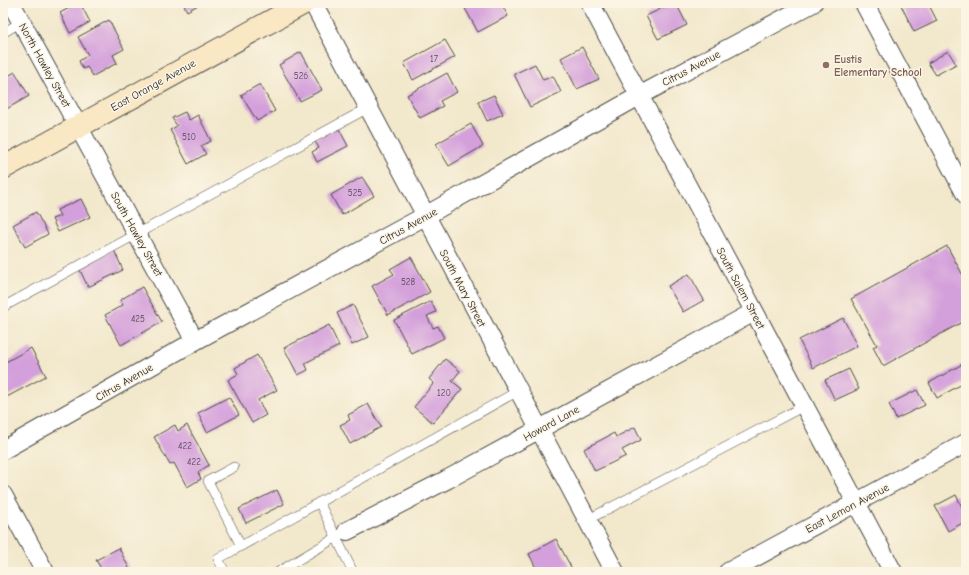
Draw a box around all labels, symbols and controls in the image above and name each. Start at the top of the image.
street label: North Hawley Street [16,21,74,110]
street label: Citrus Avenue [660,47,723,89]
place label: Eustis Elementary School [834,53,922,79]
house number: 17 [430,54,439,64]
street label: East Orange Avenue [108,56,198,114]
marker: Eustis Elementary School [821,60,831,70]
house number: 526 [294,71,308,81]
house number: 510 [182,132,196,142]
house number: 525 [348,188,362,198]
street label: South Hawley Street [108,190,166,279]
street label: Citrus Avenue [377,205,440,248]
street label: South Salem Street [714,245,768,332]
street label: South Mary Street [437,247,489,330]
house number: 528 [401,277,415,287]
house number: 425 [131,314,145,324]
street label: Citrus Avenue [93,361,156,404]
house number: 120 [437,388,451,398]
street label: Howard Lane [521,403,582,444]
house number: 422 [178,441,192,451]
house number: 422 [187,457,201,467]
street label: East Lemon Avenue [803,481,892,536]

